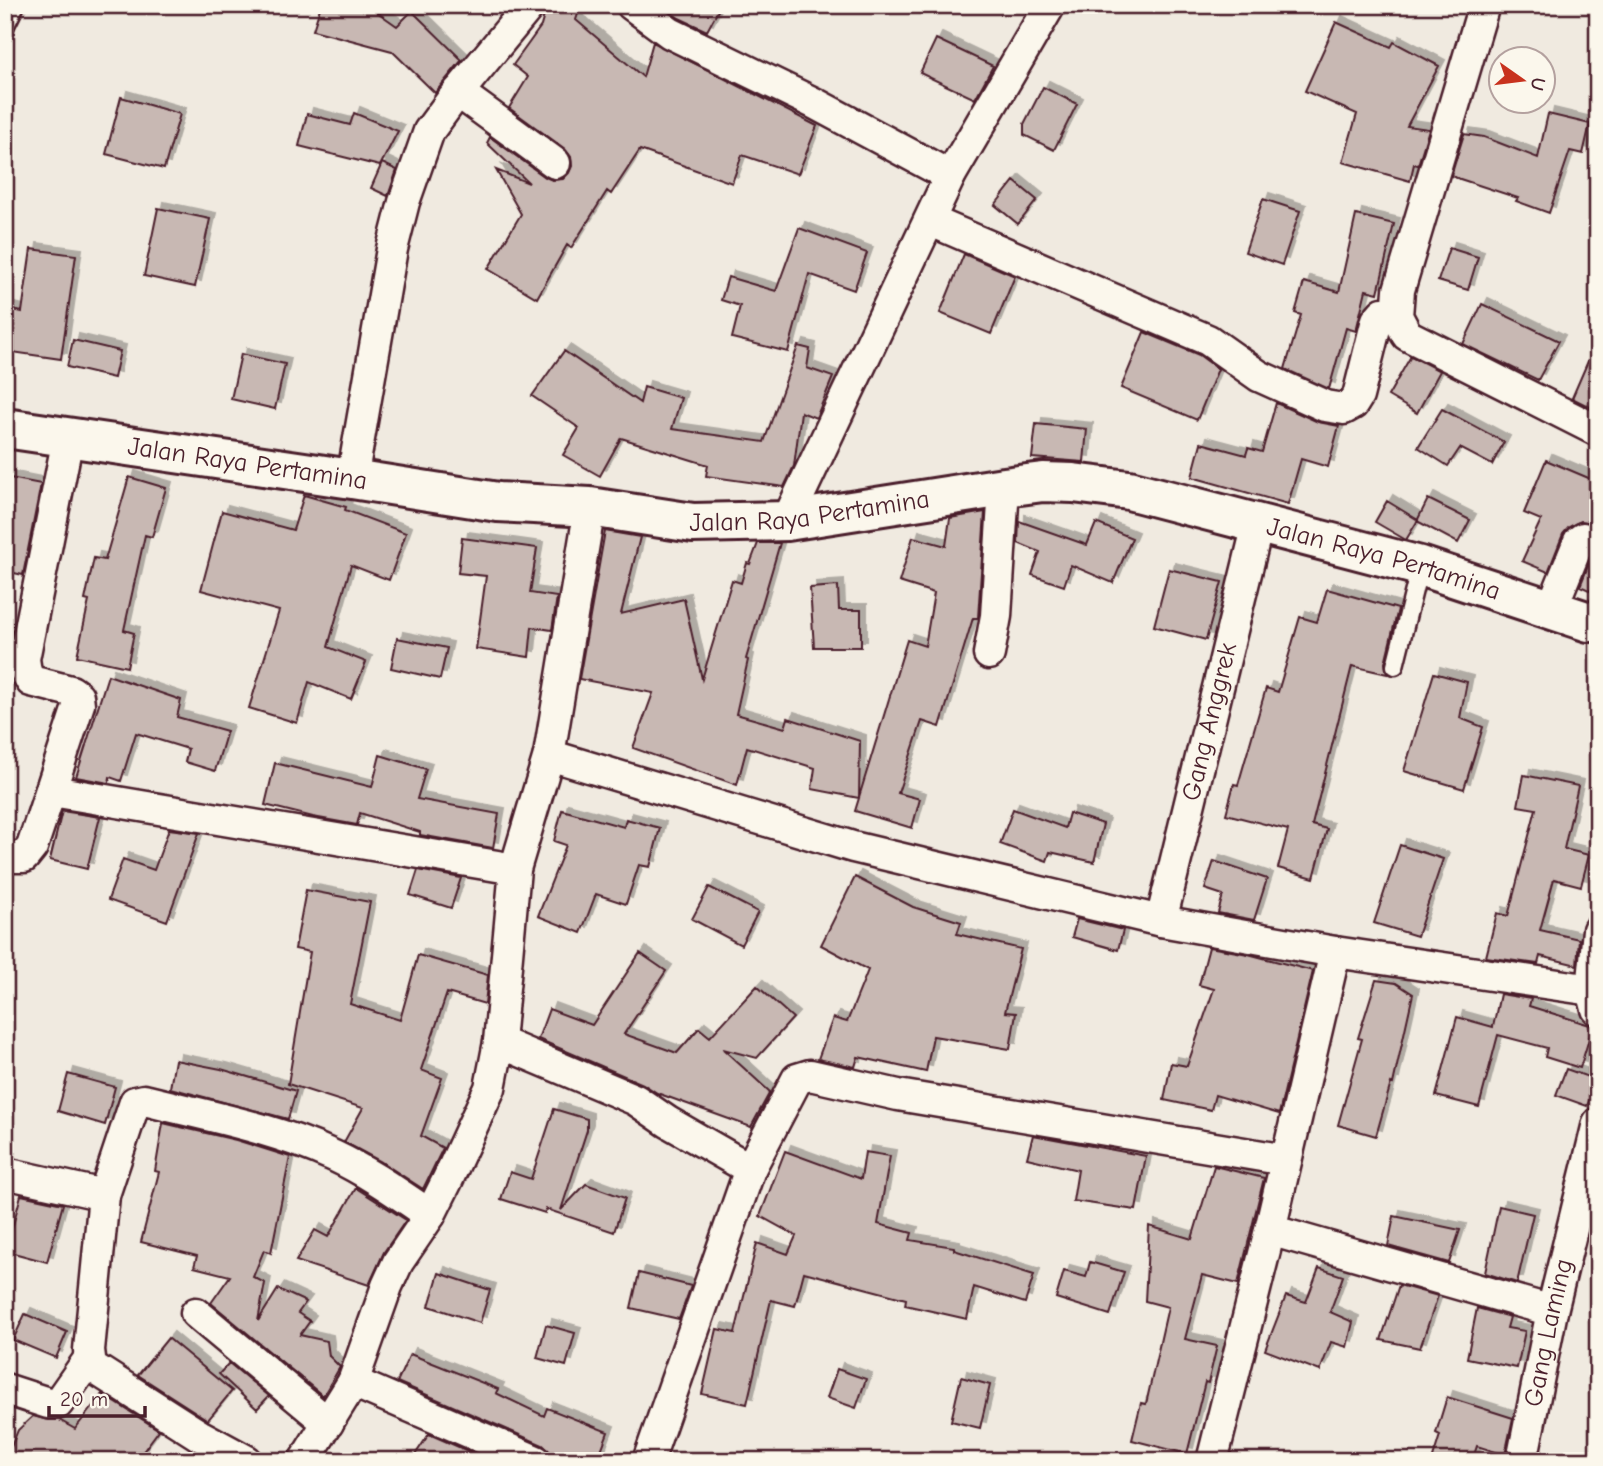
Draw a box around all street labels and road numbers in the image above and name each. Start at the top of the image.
street label: Jalan Raya Pertamina [126,431,369,496]
street label: Jalan Raya Pertamina [689,484,931,538]
street label: Jalan Raya Pertamina [1263,512,1504,607]
street label: Gang Anggrek [1176,639,1243,804]
street label: Gang Laming [1518,1256,1579,1409]

